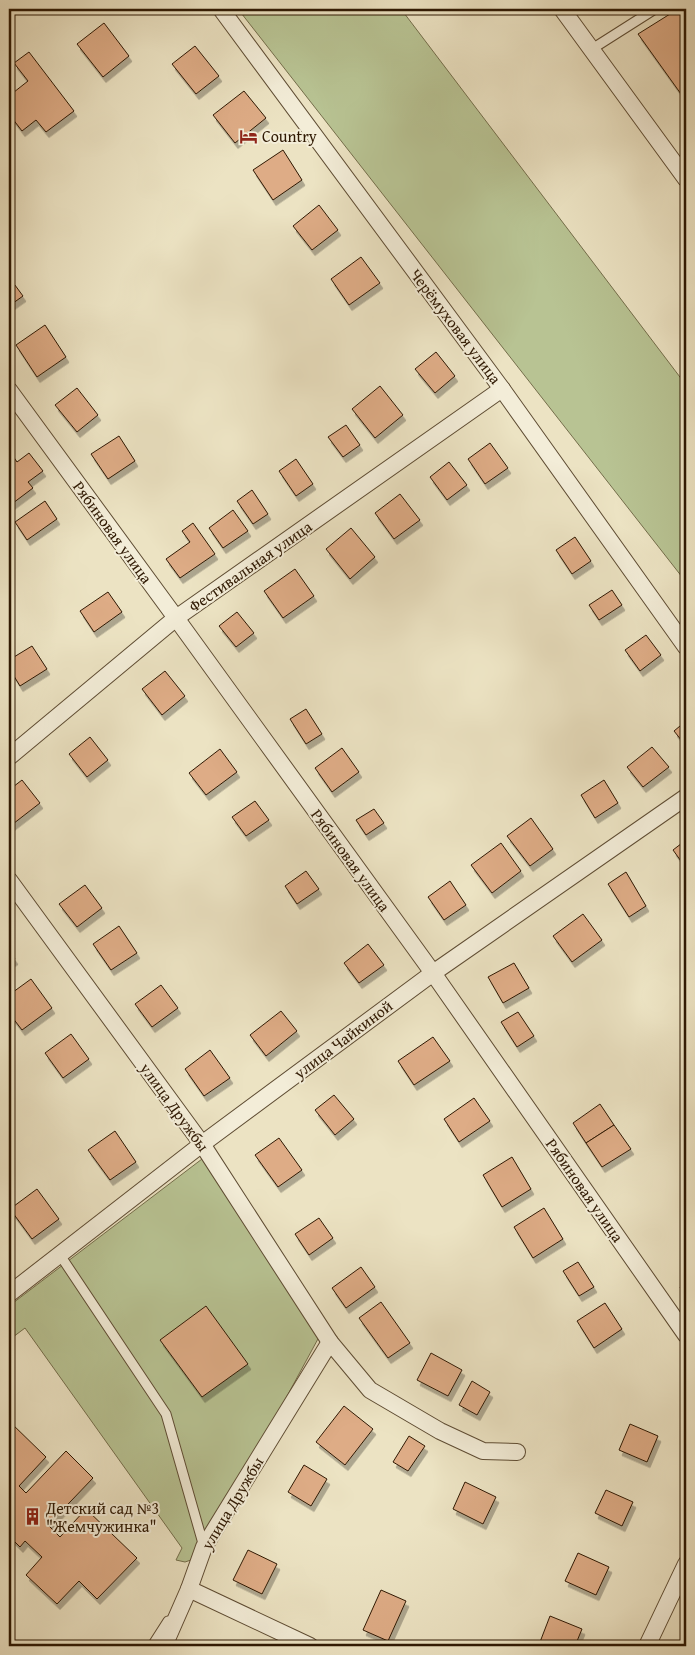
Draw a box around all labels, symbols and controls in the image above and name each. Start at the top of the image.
place label: Country [262,124,317,148]
hotel icon: Country [238,126,258,146]
street label: Черёмуховая улица [404,263,508,389]
street label: Рябиновая улица [67,476,159,589]
street label: Фестивальная улица [183,514,317,618]
street label: Рябиновая улица [305,804,397,917]
street label: улица Чайкиной [288,993,398,1085]
street label: улица Дружбы [134,1057,216,1156]
street label: Рябиновая улица [540,1133,630,1247]
street label: улица Дружбы [194,1452,269,1555]
place label: Детский сад №3 "Жемчужинка" [45,1496,159,1538]
building icon: Детский сад №3 "Жемчужинка" [22,1507,42,1527]

